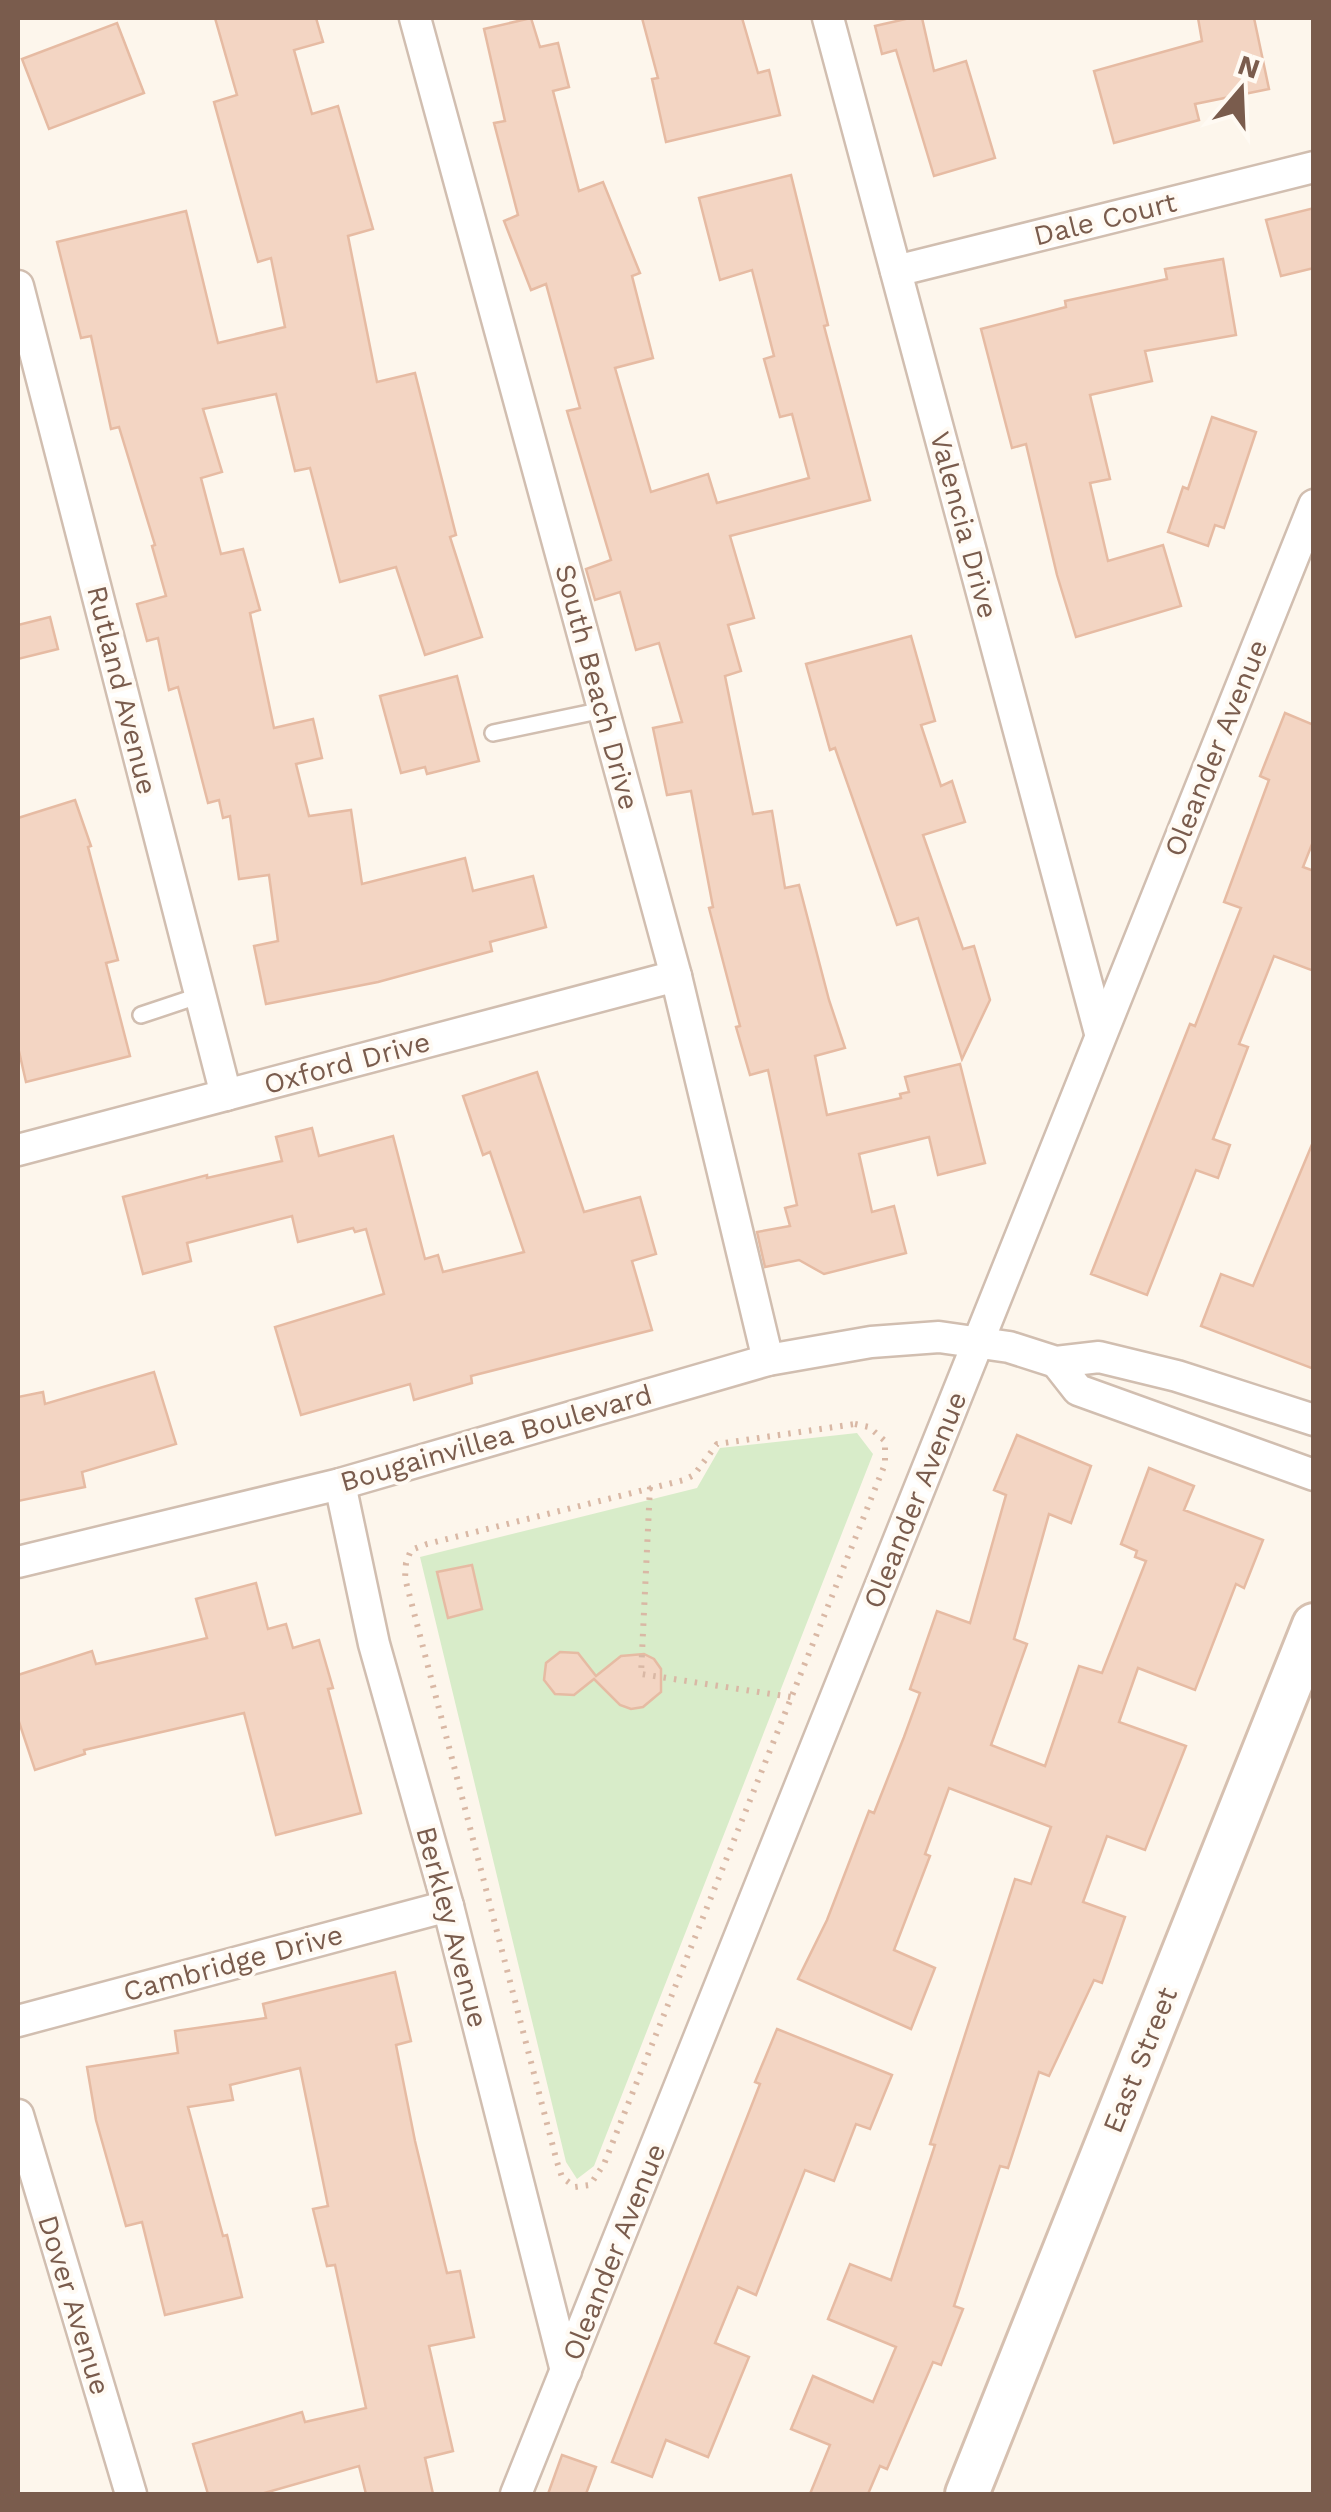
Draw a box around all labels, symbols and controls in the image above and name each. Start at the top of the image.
north arrow [1191,40,1291,140]
text: N [1234,48,1264,86]
street label: Dale Court [1030,185,1180,253]
street label: Valencia Drive [923,428,1005,622]
street label: South Beach Drive [548,560,646,814]
street label: Rutland Avenue [80,582,164,798]
street label: Oleander Avenue [1157,635,1275,861]
street label: Oxford Drive [260,1025,434,1101]
street label: Bougainvillea Boulevard [336,1378,656,1498]
street label: Oleander Avenue [856,1387,974,1613]
street label: Berkley Avenue [409,1823,495,2031]
street label: Cambridge Drive [120,1918,346,2008]
street label: East Street [1096,1982,1184,2138]
street label: Oleander Avenue [555,2139,673,2365]
street label: Dover Avenue [31,2211,117,2399]

